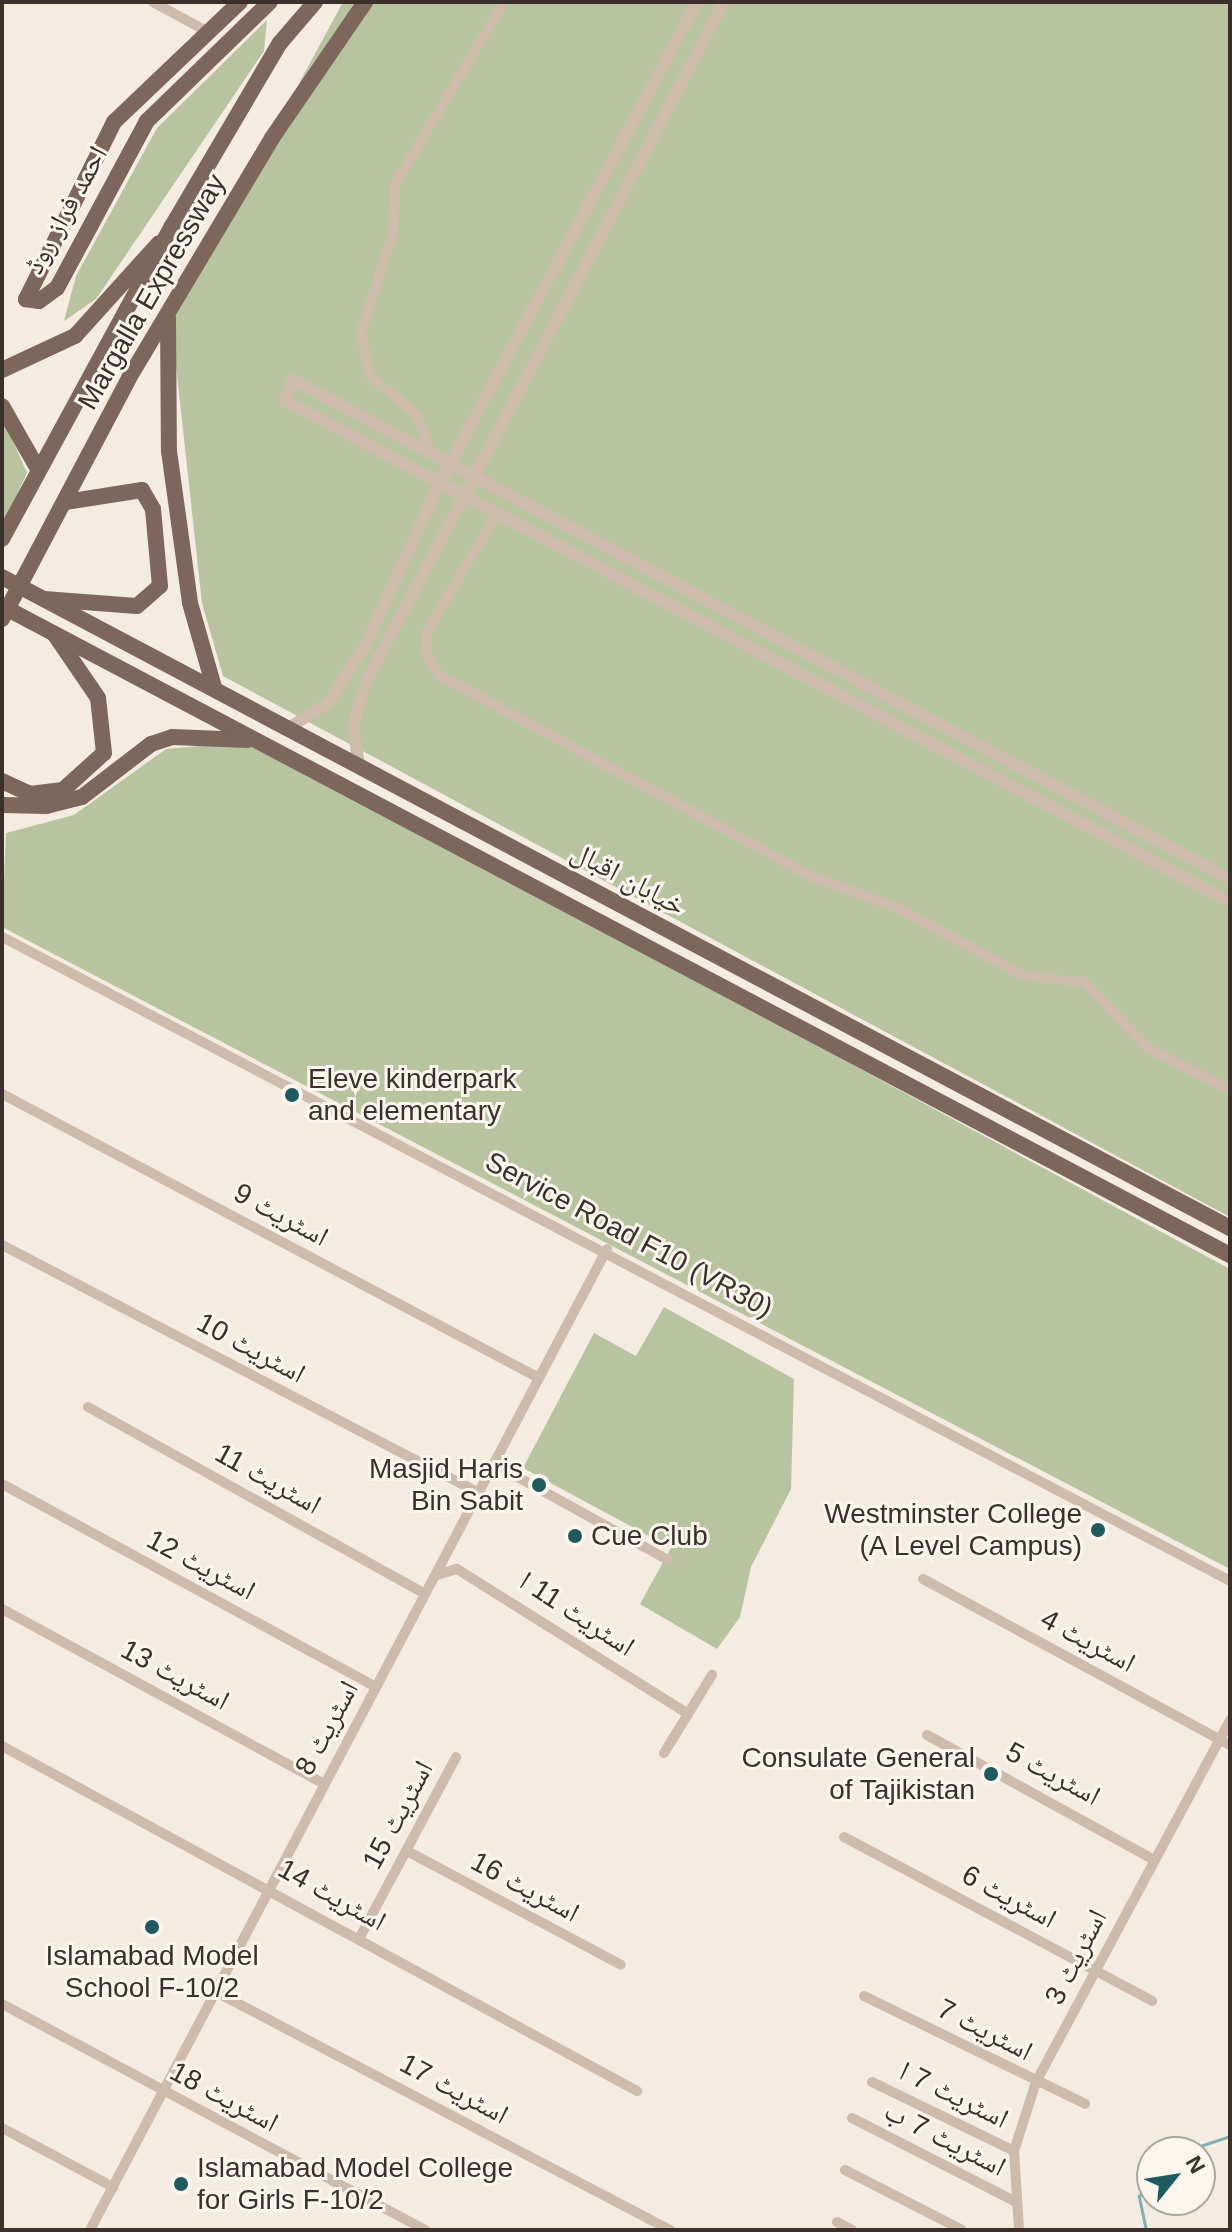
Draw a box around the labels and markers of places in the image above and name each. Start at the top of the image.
place label: Eleve kinderpark and elementary [308,1062,517,1128]
marker: Eleve kinderpark and elementary [283,1086,301,1104]
place label: Masjid Haris Bin Sabit [369,1452,523,1518]
marker: Masjid Haris Bin Sabit [530,1476,548,1494]
place label: Westminster College (A Level Campus) [824,1497,1082,1563]
place label: Cue Club [591,1519,708,1553]
marker: Westminster College (A Level Campus) [1089,1521,1107,1539]
marker: Cue Club [566,1527,584,1545]
place label: Consulate General of Tajikistan [742,1741,975,1807]
marker: Consulate General of Tajikistan [982,1765,1000,1783]
marker: Islamabad Model School F-10/2 [143,1918,161,1936]
place label: Islamabad Model School F-10/2 [45,1939,259,2005]
place label: Islamabad Model College for Girls F-10/2 [197,2151,513,2217]
marker: Islamabad Model College for Girls F-10/2 [172,2175,190,2193]

